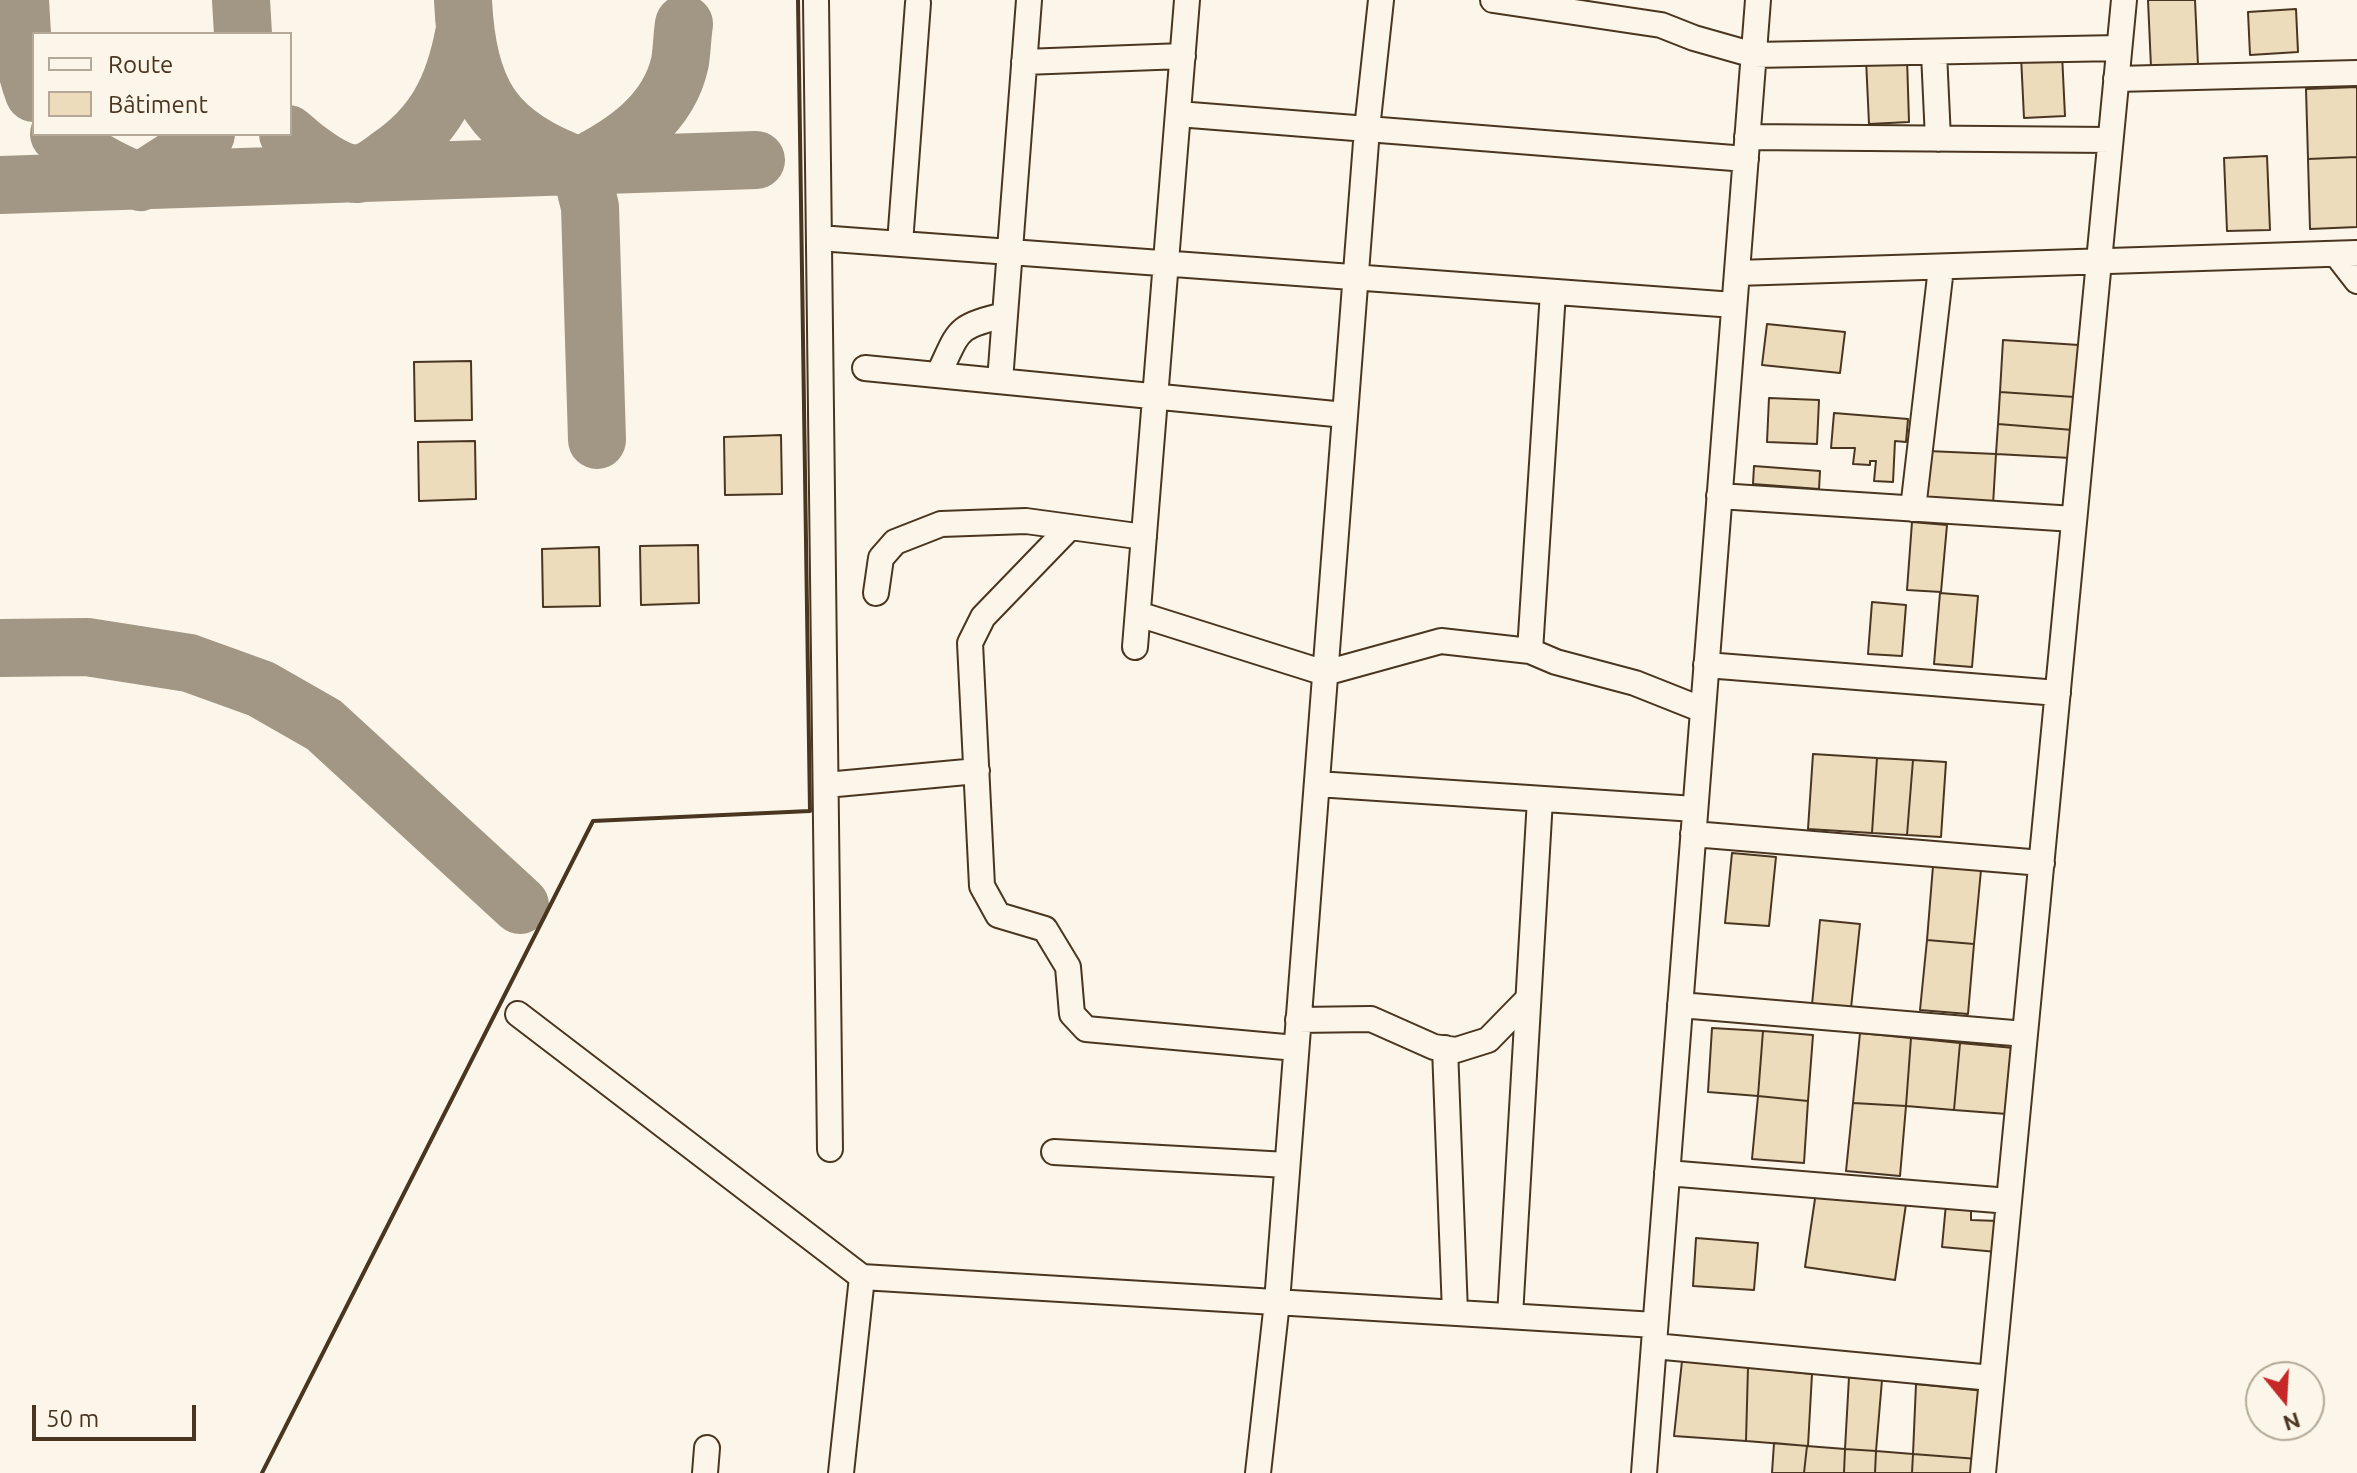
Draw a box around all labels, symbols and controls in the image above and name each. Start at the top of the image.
legend [32,32,292,136]
text: Route [108,51,173,78]
text: Bâtiment [108,91,208,118]
north arrow [2245,1361,2325,1441]
scale bar [36,1389,200,1439]
text: 50 m [46,1405,99,1432]
text: N [2280,1408,2304,1437]

